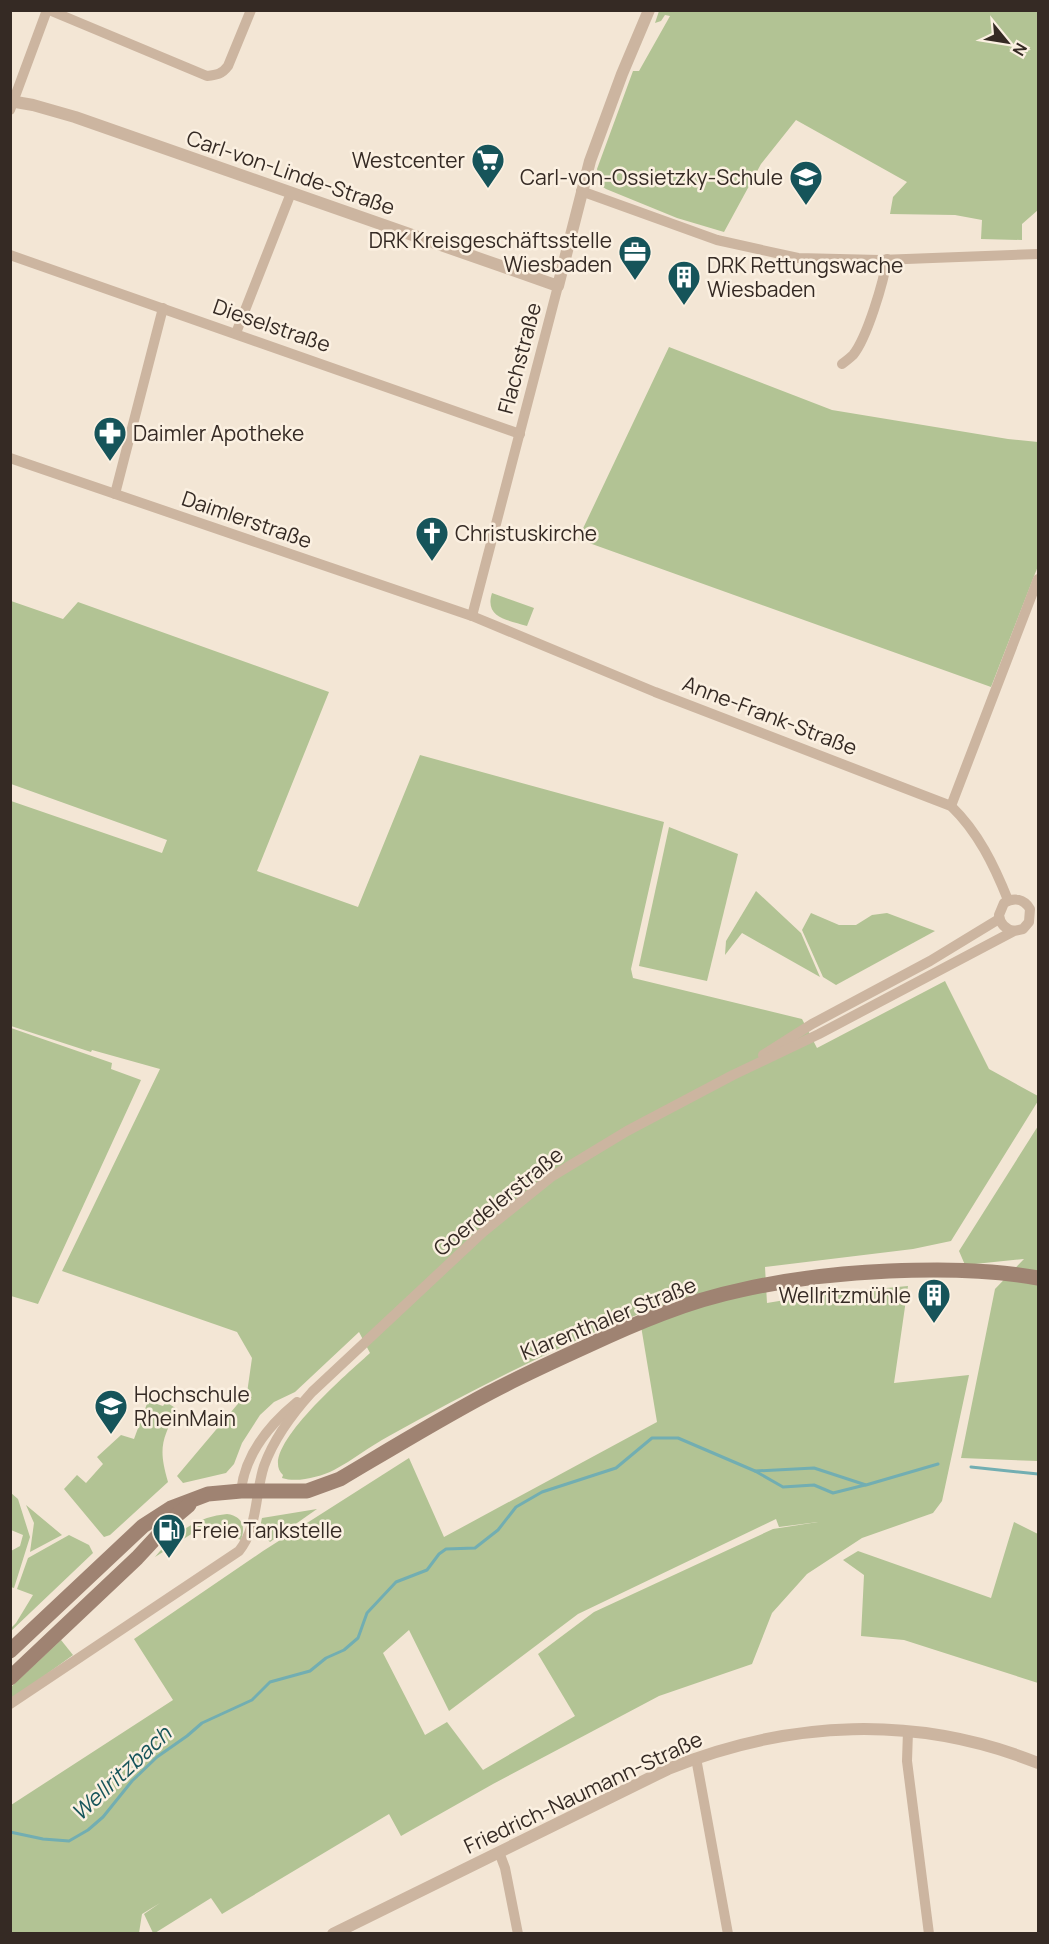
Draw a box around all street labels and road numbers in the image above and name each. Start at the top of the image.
street label: Carl-von-Linde-Straße [183,123,399,221]
street label: Dieselstraße [209,292,335,358]
street label: Flachstraße [491,299,547,417]
street label: Daimlerstraße [178,484,316,554]
street label: Anne-Frank-Straße [679,669,861,761]
street label: Goerdelerstraße [427,1140,569,1262]
street label: Klarenthaler Straße [516,1270,700,1366]
street label: Friedrich-Naumann-Straße [459,1724,707,1860]

